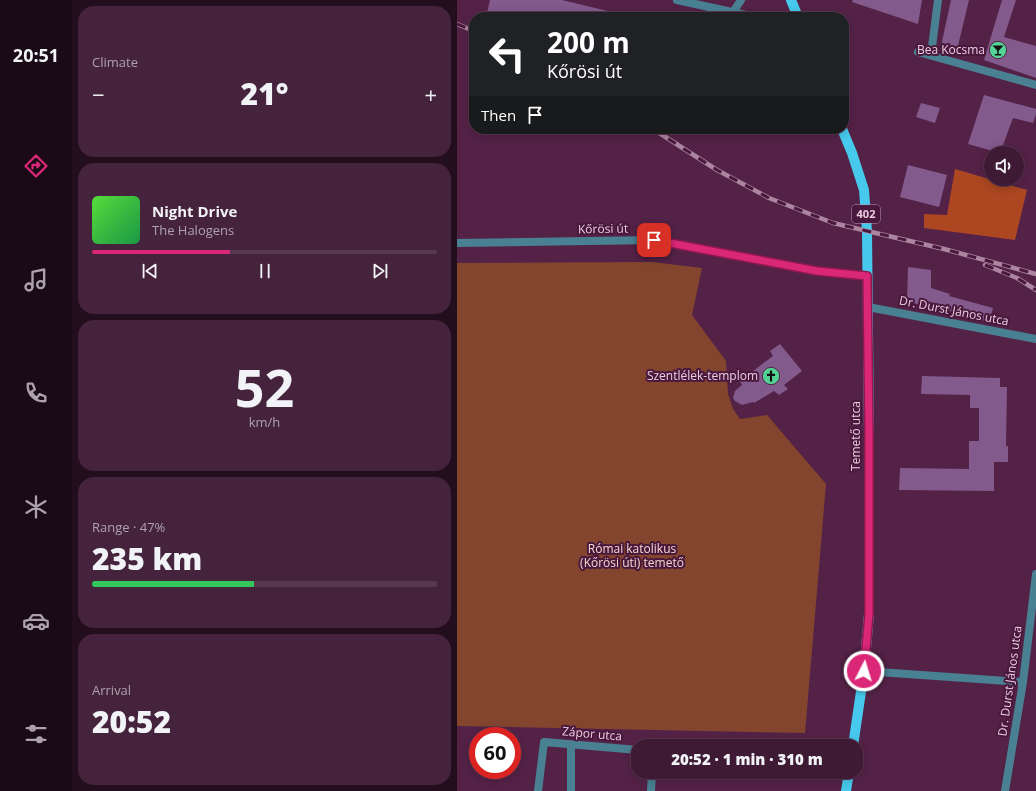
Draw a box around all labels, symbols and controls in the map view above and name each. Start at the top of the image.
text: 200 m [547,23,630,61]
icon: left [481,28,533,80]
bar icon: Bea Kocsma [988,40,1008,60]
place label: Bea Kocsma [917,41,985,58]
text: 20:51 [13,43,59,67]
text: Climate [92,53,138,71]
text: Kőrösi út [547,59,622,83]
text: 21° [241,73,288,114]
text: − [92,79,105,109]
text: + [424,79,437,109]
icon: arrive [524,104,546,126]
text: Then [481,105,516,125]
map controls [984,146,1024,186]
button: sound [984,146,1024,186]
icon: directions [22,152,50,180]
text: Night Drive [152,201,237,221]
road number: 402 [852,205,880,223]
street label: Kőrösi út [578,220,628,237]
text: The Halogens [152,221,234,239]
pin [637,223,671,257]
icon: arrive [643,229,665,251]
icon: previous [139,260,161,282]
icon: pause [254,260,276,282]
icon: next [369,260,391,282]
icon: music [22,266,50,294]
street label: Dr. Durst János utca [898,292,1010,329]
text: 52 [235,351,294,422]
church icon: Szentlélek-templom [761,366,781,386]
place label: Szentlélek-templom [647,367,758,384]
icon: phone [22,379,50,407]
street label: Temető utca [847,401,864,471]
text: km/h [249,413,280,431]
icon: climate [22,493,50,521]
text: Range · 47% [92,518,165,536]
text: 235 km [92,538,202,579]
park label: Római katolikus (Kőrösi úti) temető [580,540,684,571]
icon: car [22,607,50,635]
street label: Dr. Durst János utca [993,625,1026,737]
position arrow [843,650,885,692]
text: Arrival [92,681,131,699]
text: 20:52 [92,701,171,742]
icon: filters [22,720,50,748]
street label: Zápor utca [561,722,623,745]
speed limit sign: 60 [469,727,521,779]
text: 20:52 · 1 min · 310 m [671,749,823,769]

